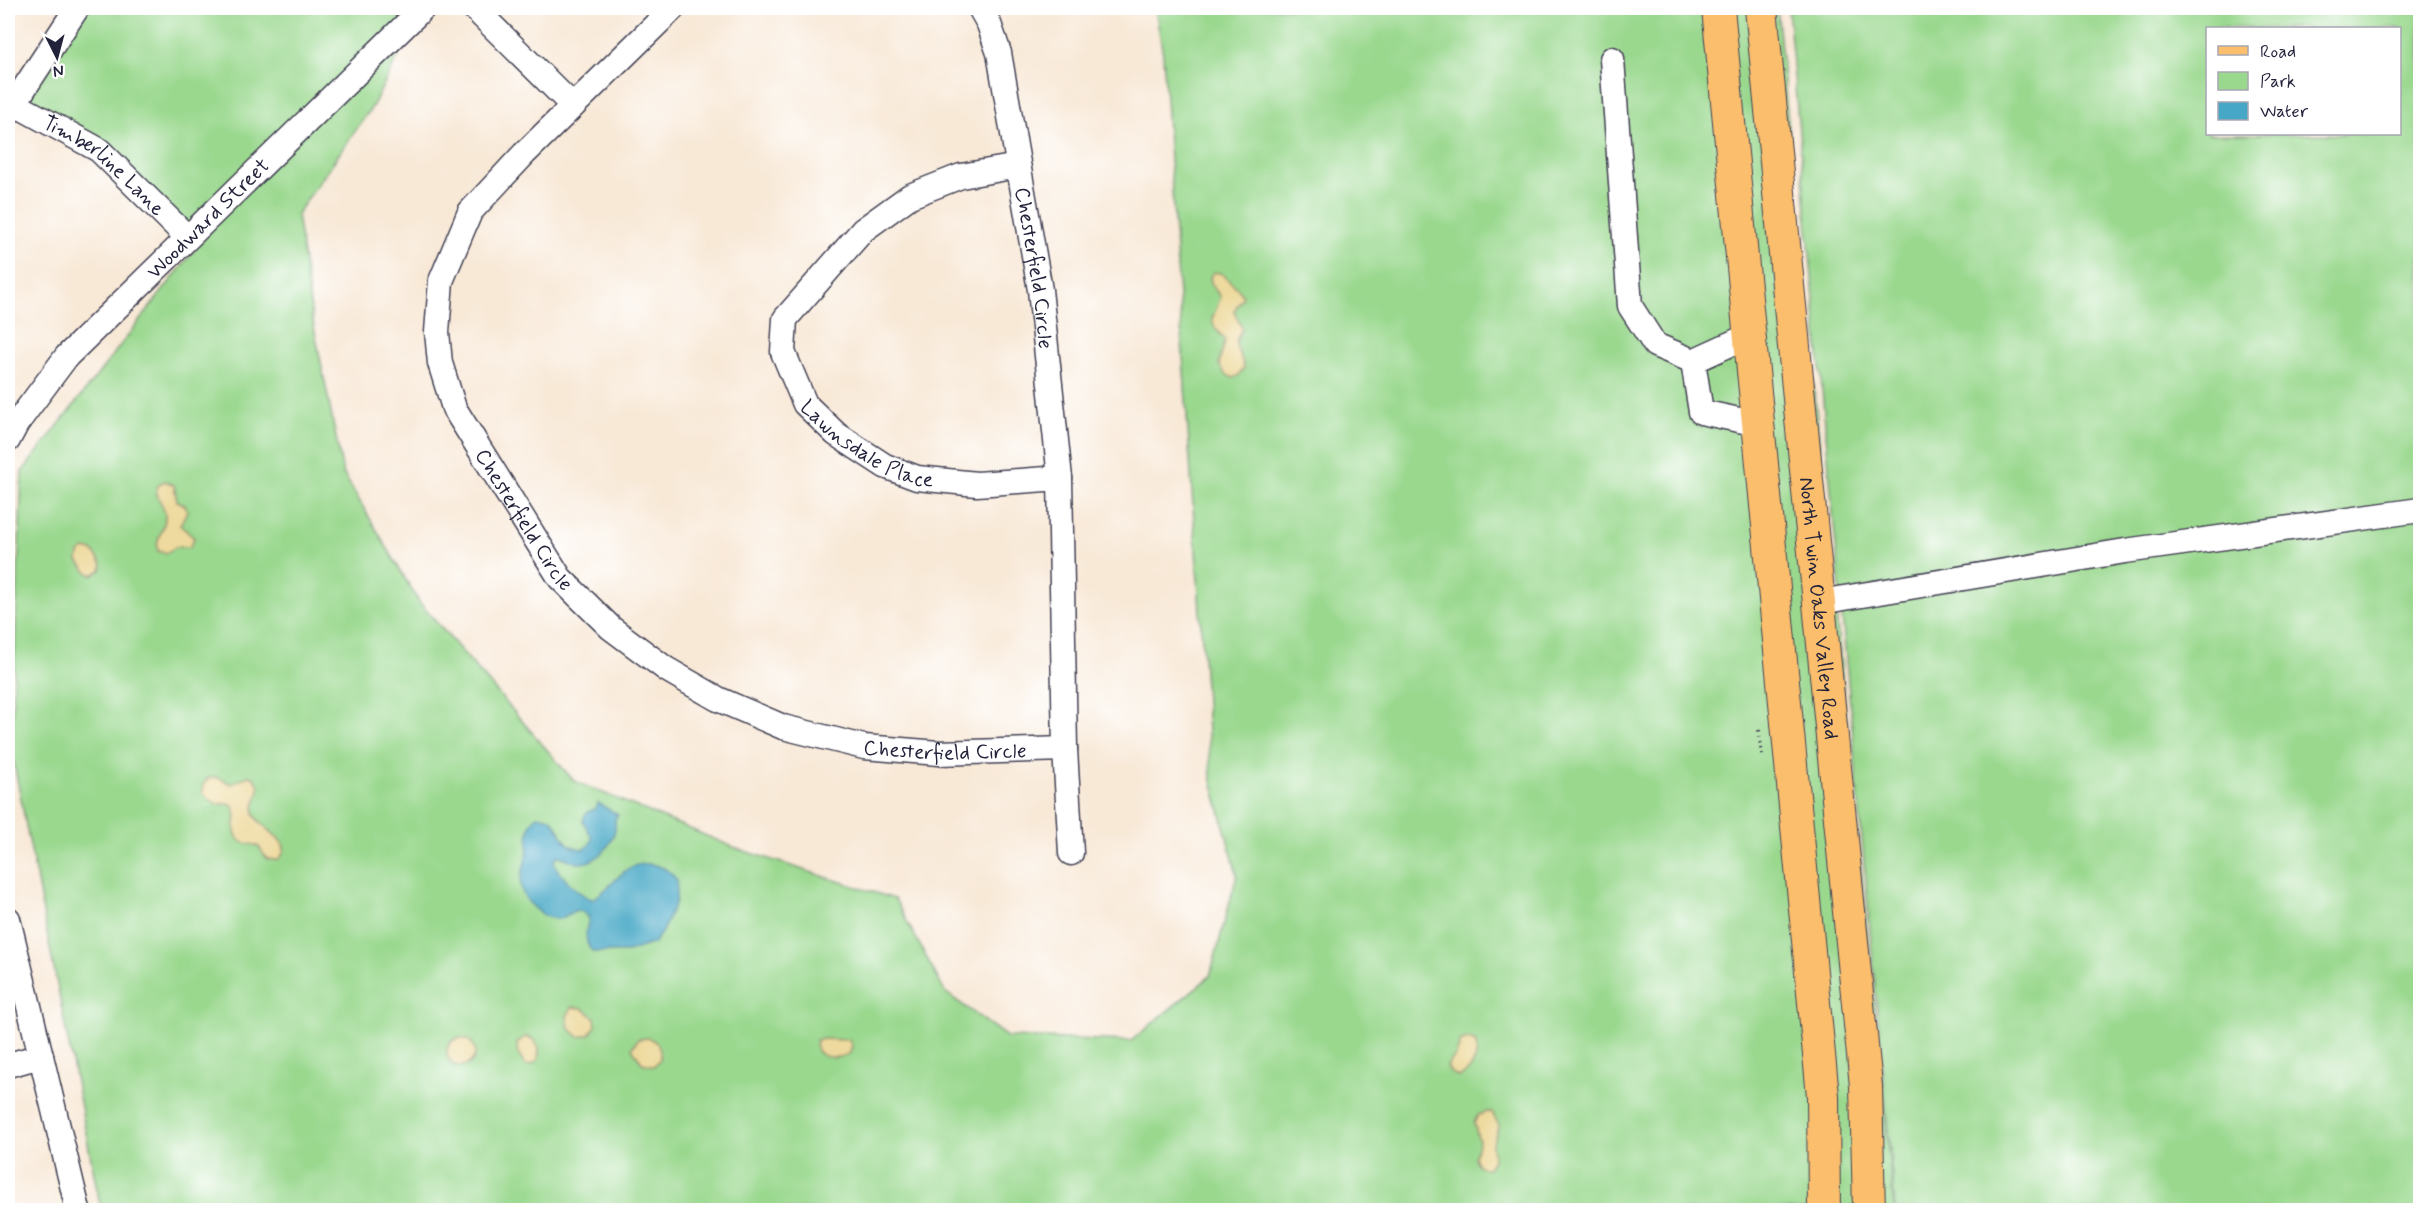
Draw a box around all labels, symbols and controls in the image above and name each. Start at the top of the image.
north arrow [27,27,87,87]
legend [2206,27,2401,135]
text: Road [2260,40,2296,64]
text: N [52,59,65,81]
text: Park [2260,70,2296,94]
text: Water [2260,100,2309,124]
street label: Timberline Lane [37,109,171,223]
street label: Woodward Street [141,152,276,285]
street label: Chesterfield Circle [1007,185,1059,350]
street label: Lawnsdale Place [794,394,935,495]
street label: Chesterfield Circle [468,444,578,598]
street label: North Twin Oaks Valley Road [1792,476,1845,741]
street label: Chesterfield Circle [862,734,1027,768]

